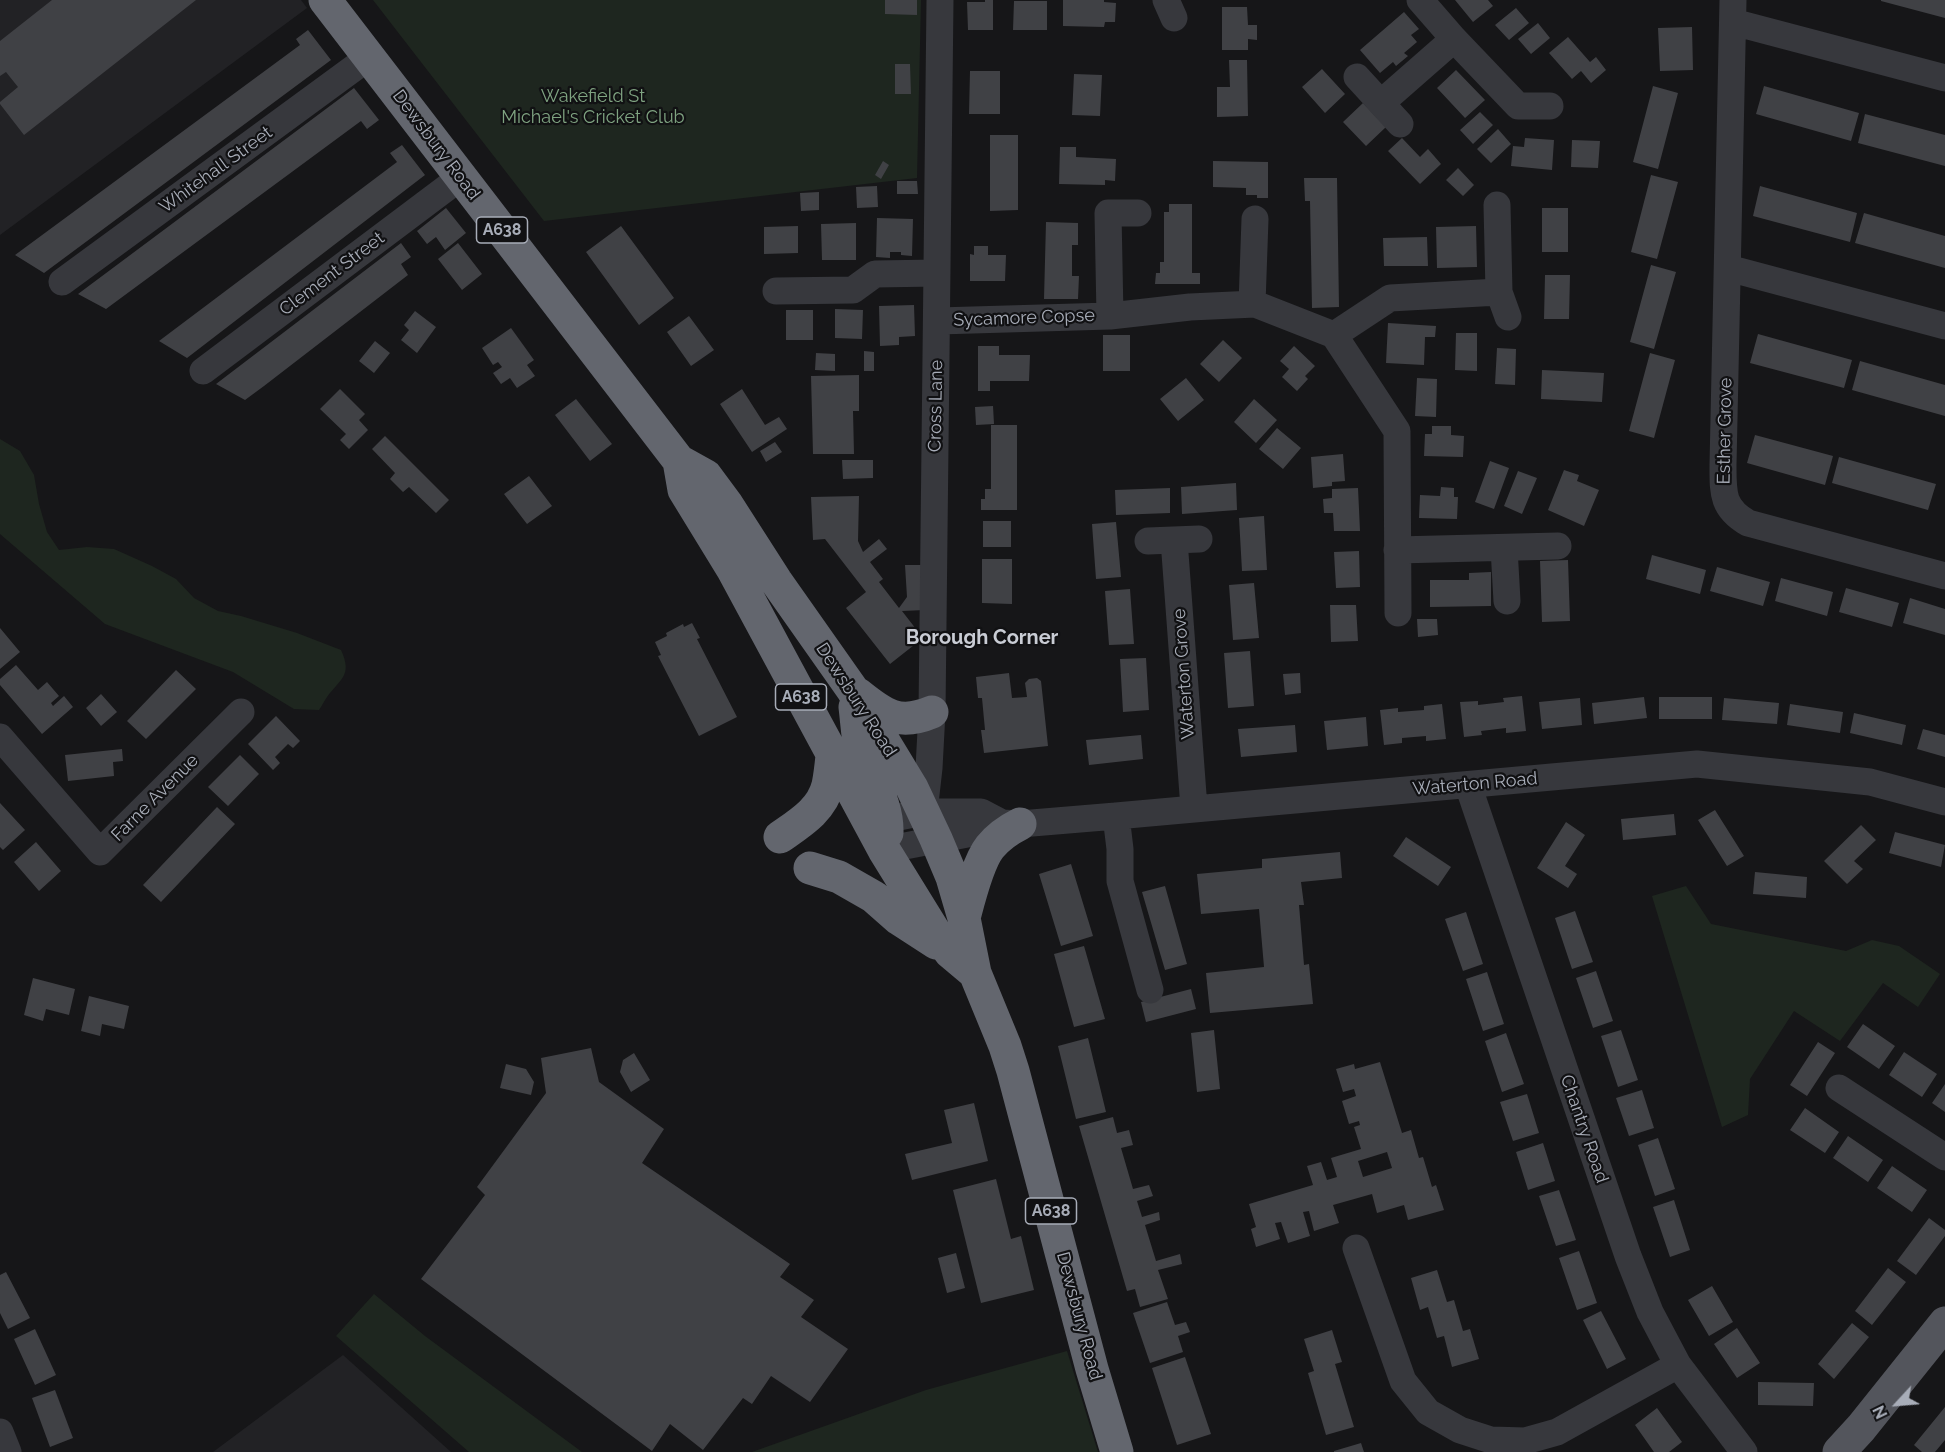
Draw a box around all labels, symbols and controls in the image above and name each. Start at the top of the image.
street label: Dewsbury Road [388,86,484,204]
park label: Wakefield St Michael's Cricket Club [501,86,685,128]
street label: Whitehall Street [155,122,277,218]
road number: A638 [476,217,528,243]
street label: Clement Street [275,228,389,320]
street label: Sycamore Copse [953,305,1095,331]
street label: Cross Lane [924,360,948,452]
street label: Esther Grove [1713,377,1737,485]
street label: Waterton Grove [1169,608,1199,740]
district label: Borough Corner [906,626,1058,650]
street label: Dewsbury Road [811,639,901,761]
road number: A638 [776,684,826,710]
street label: Farne Avenue [107,750,203,846]
street label: Waterton Road [1412,768,1538,800]
street label: Chantry Road [1555,1072,1613,1186]
road number: A638 [1026,1198,1076,1224]
street label: Dewsbury Road [1051,1249,1107,1383]
north arrow [1867,1374,1927,1434]
text: N [1869,1402,1892,1422]

